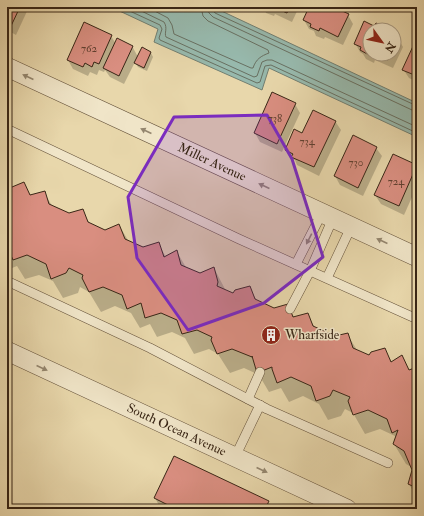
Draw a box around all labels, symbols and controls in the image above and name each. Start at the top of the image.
north arrow [362,22,402,62]
text: N [381,39,399,56]
house number: 762 [81,42,98,55]
one-way arrow [22,73,34,80]
house number: 738 [268,112,282,125]
one-way arrow [140,128,152,134]
house number: 734 [299,135,316,148]
street label: Miller Avenue [175,139,249,185]
house number: 730 [349,156,364,169]
house number: 724 [388,175,405,188]
one-way arrow [258,183,269,189]
one-way arrow [306,233,312,245]
one-way arrow [376,238,387,244]
building icon: Wharfside [260,324,282,346]
place label: Wharfside [284,327,340,343]
one-way arrow [37,365,48,371]
street label: South Ocean Avenue [124,400,229,460]
one-way arrow [256,466,268,473]

